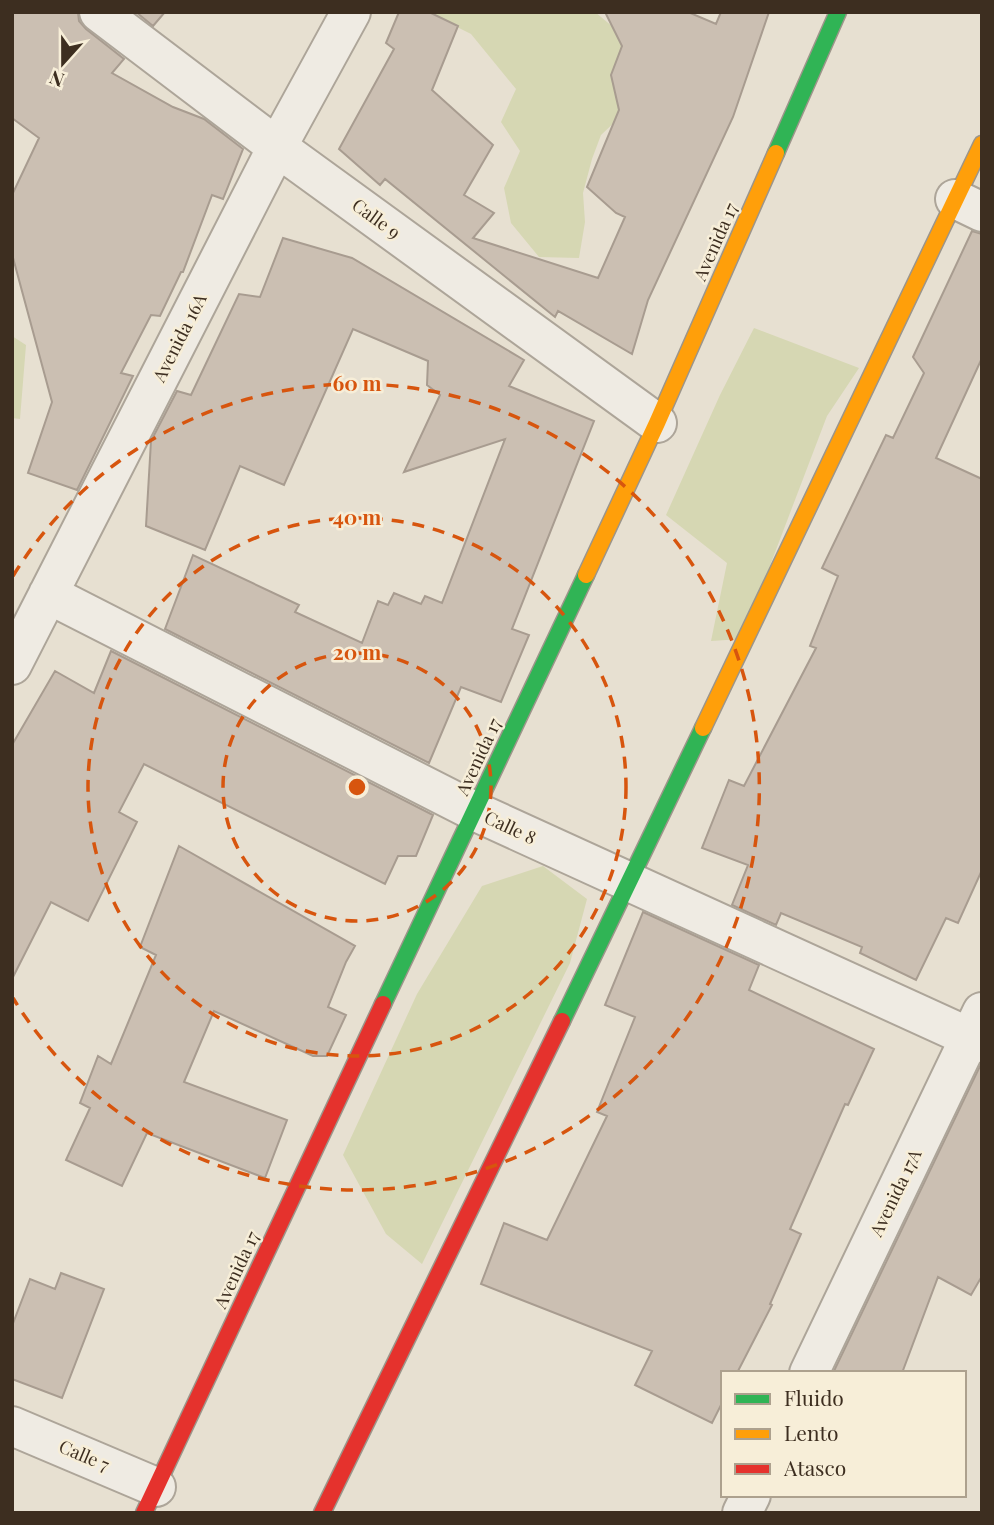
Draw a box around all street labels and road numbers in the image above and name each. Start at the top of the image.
street label: Calle 9 [348,193,406,244]
street label: Avenida 17 [687,198,743,285]
street label: Avenida 16A [146,289,212,387]
street label: Avenida 17 [449,713,507,800]
street label: Calle 8 [481,805,540,849]
street label: Avenida 17A [863,1144,927,1241]
street label: Avenida 17 [207,1226,265,1313]
street label: Calle 7 [56,1434,114,1477]

